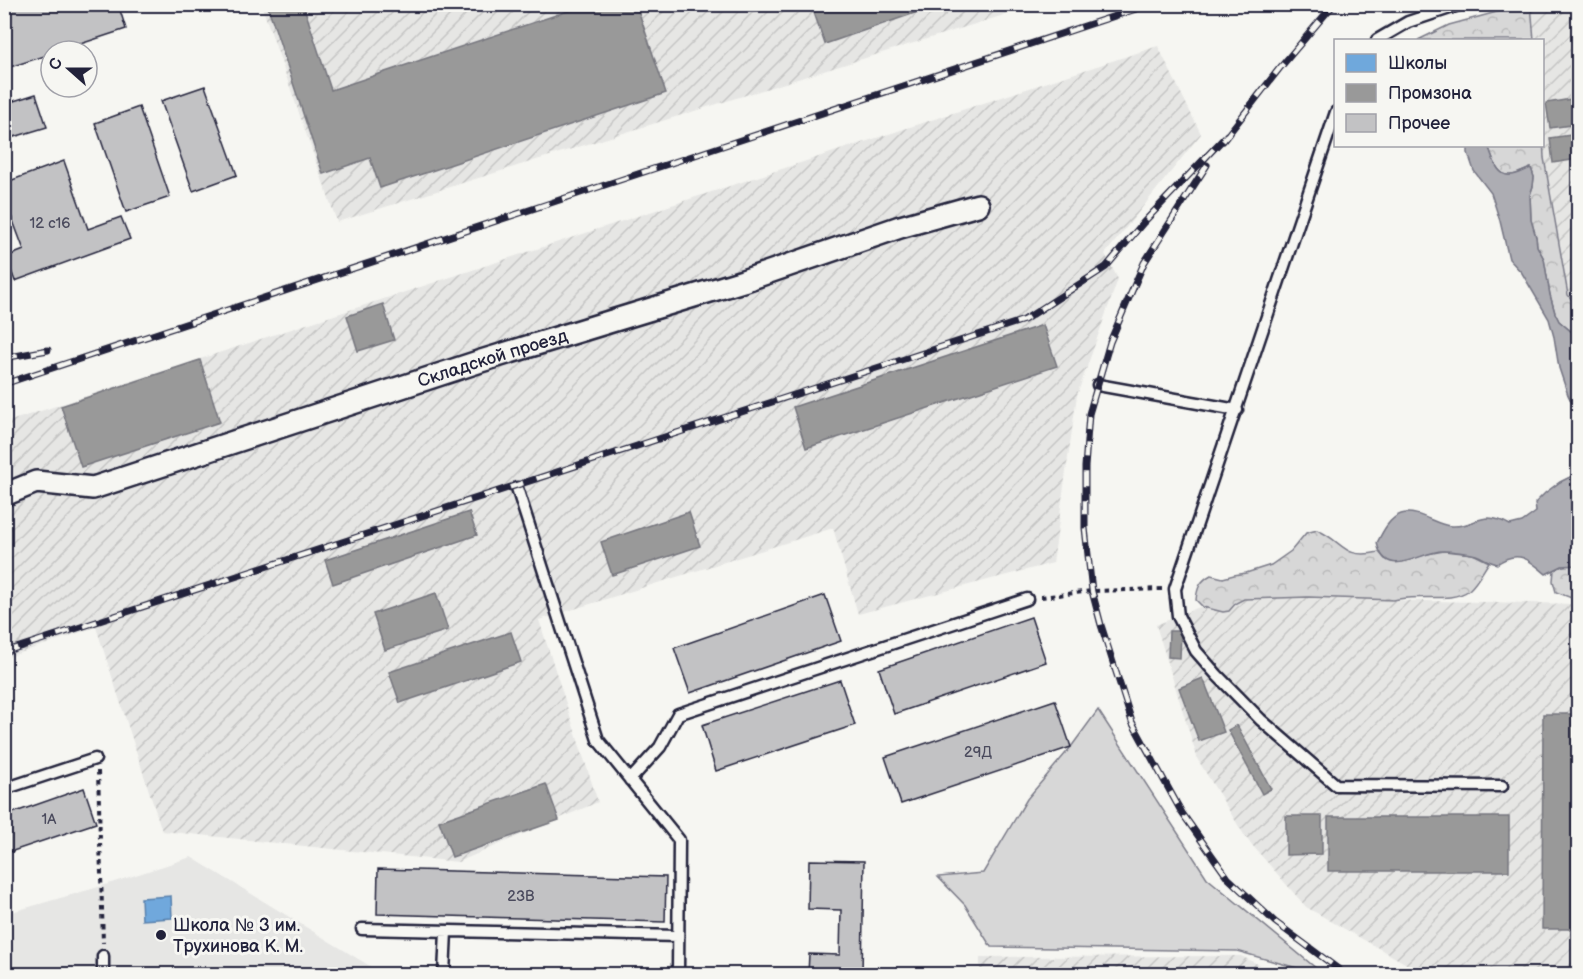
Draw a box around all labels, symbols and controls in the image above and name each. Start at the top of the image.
north arrow [39,39,99,99]
legend [1334,39,1544,147]
text: Школы [1388,53,1447,74]
text: С [46,56,67,73]
text: Промзона [1388,83,1472,104]
text: Прочее [1388,113,1450,134]
house number: 12 с16 [29,214,71,233]
street label: Складской проезд [415,325,570,392]
house number: 29Д [964,743,992,762]
house number: 1А [42,810,57,829]
house number: 23В [507,887,535,906]
place label: Школа № 3 им. Трухинова К. М. [173,915,303,957]
marker: Школа № 3 им. Трухинова К. М. [154,928,168,942]

